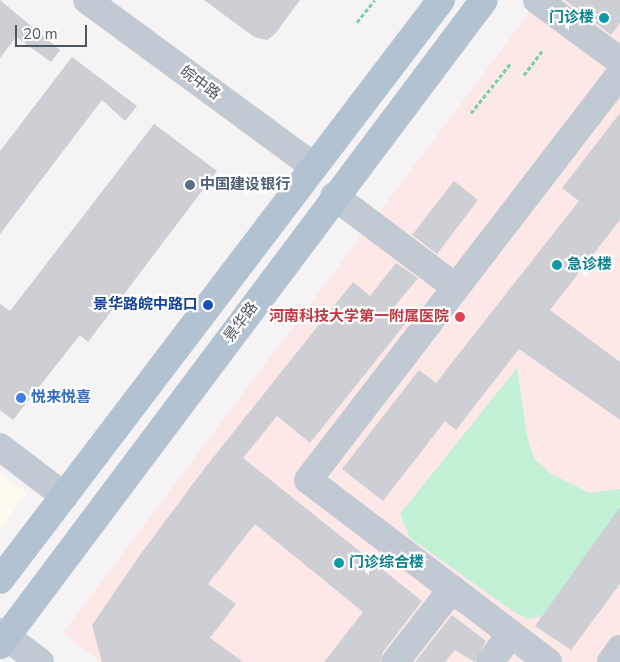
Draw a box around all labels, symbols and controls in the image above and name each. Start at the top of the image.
place label: 门诊楼 [549,9,594,27]
marker: 门诊楼 [598,12,610,24]
scale bar [18,15,90,47]
text: 20 m [23,24,58,44]
street label: 皖中路 [177,62,223,104]
place label: 中国建设银行 [200,176,290,194]
marker: 中国建设银行 [184,179,196,191]
place label: 急诊楼 [567,256,612,274]
marker: 急诊楼 [551,259,563,271]
place label: 景华路皖中路口 [93,296,198,314]
marker: 景华路皖中路口 [202,299,214,311]
street label: 景华路 [220,299,262,345]
place label: 河南科技大学第一附属医院 [269,308,449,326]
marker: 河南科技大学第一附属医院 [453,310,467,324]
place label: 悦来悦喜 [31,389,91,407]
marker: 悦来悦喜 [15,392,27,404]
place label: 门诊综合楼 [349,554,424,572]
marker: 门诊综合楼 [333,557,345,569]

